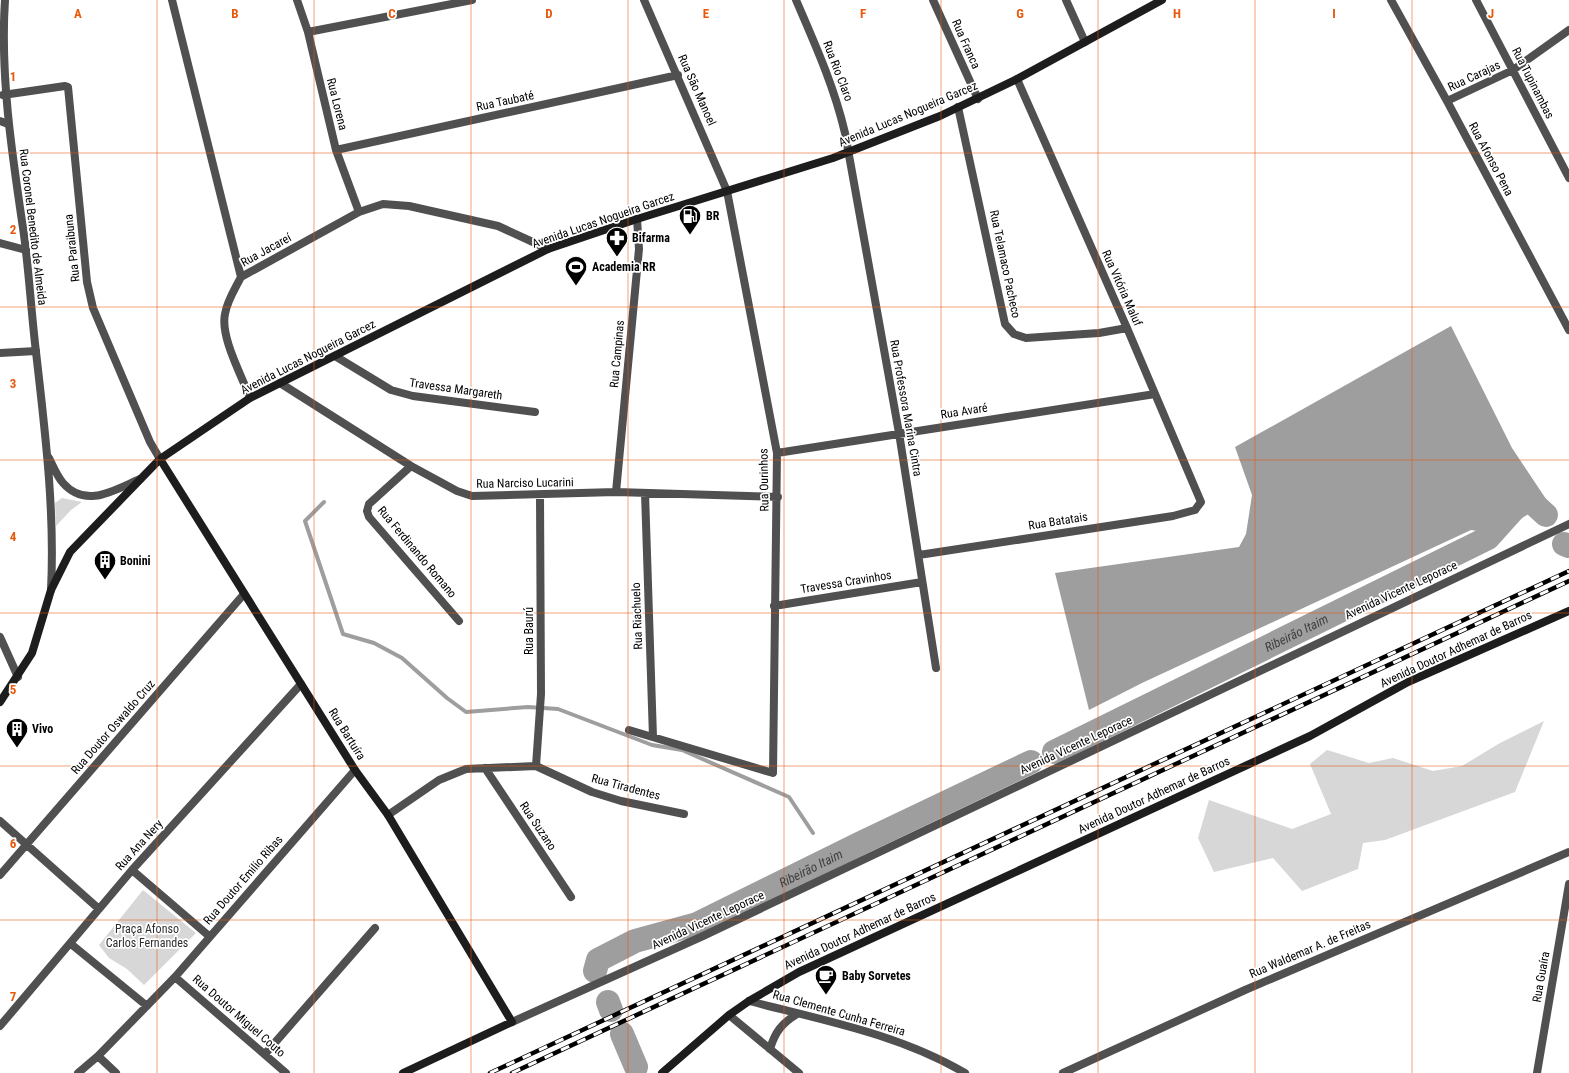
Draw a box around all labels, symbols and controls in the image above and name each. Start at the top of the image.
text: A [74,6,82,21]
text: B [231,6,239,21]
text: C [388,6,396,21]
text: D [545,6,553,21]
text: E [703,6,710,21]
text: F [860,6,866,21]
text: G [1016,6,1024,21]
text: H [1173,6,1181,21]
text: I [1332,6,1336,21]
text: J [1488,6,1494,21]
street label: Rua Franca [949,17,983,71]
street label: Rua Rio Claro [820,39,856,103]
street label: Rua Tupinambas [1509,45,1557,121]
street label: Rua São Manoel [675,52,719,128]
street label: Rua Carajas [1446,58,1502,94]
text: 1 [10,69,16,84]
street label: Rua Lorena [324,77,350,132]
street label: Avenida Lucas Nogueira Garcez [837,78,979,150]
street label: Rua Taubaté [475,88,535,114]
street label: Rua Afonso Pena [1466,120,1516,198]
street label: Rua Coronel Benedito de Almeida [16,148,50,306]
street label: Avenida Lucas Nogueira Garcez [530,189,676,251]
fuel station icon: BR [677,203,703,236]
place label: BR [706,209,720,223]
street label: Rua Telamaco Pacheco [987,209,1023,319]
street label: Rua Paraibuna [61,213,83,283]
text: 2 [10,222,17,237]
pharmacy icon: Bifarma [604,225,630,258]
street label: Rua Jacareí [238,230,295,270]
place label: Bifarma [632,231,670,245]
street label: Rua Vitória Maluf [1099,248,1145,328]
sports icon: Academia RR [563,254,589,287]
place label: Academia RR [592,260,656,274]
street label: Avenida Lucas Nogueira Garcez [238,317,378,397]
street label: Rua Campinas [607,320,627,388]
street label: Rua Professora Marina Cintra [887,338,925,478]
text: 3 [10,376,16,391]
street label: Travessa Margareth [409,376,503,402]
street label: Rua Avaré [940,400,989,422]
street label: Rua Ourinhos [756,448,772,512]
street label: Rua Narciso Lucarini [476,475,574,491]
street label: Rua Ferdinando Romano [375,503,459,601]
street label: Rua Batatais [1027,509,1089,533]
text: 4 [10,529,17,544]
building icon: Bonini [92,548,118,581]
place label: Bonini [120,554,151,568]
street label: Avenida Vicente Leporace [1343,558,1460,622]
street label: Travessa Cravinhos [800,568,892,596]
street label: Rua Riachuelo [629,582,645,650]
street label: Rua Baurú [522,607,536,655]
street label: Avenida Doutor Adhemar de Barros [1378,608,1534,690]
water label: Ribeirão Itaim [1262,611,1331,655]
street label: Rua Doutor Oswaldo Cruz [68,677,158,777]
text: 5 [10,682,17,697]
street label: Rua Bartuíra [326,706,369,763]
street label: Avenida Vicente Leporace [1018,713,1135,777]
building icon: Vivo [4,716,30,749]
place label: Vivo [32,722,53,736]
street label: Avenida Doutor Adhemar de Barros [1076,754,1232,836]
street label: Rua Tiradentes [590,771,662,803]
street label: Rua Suzano [517,799,559,853]
street label: Rua Ana Nery [112,817,166,873]
street label: Rua Doutor Emilio Ribas [200,833,286,927]
text: 6 [10,836,17,851]
water label: Ribeirão Itaim [777,846,845,890]
street label: Avenida Vicente Leporace [650,888,767,952]
street label: Avenida Doutor Adhemar de Barros [782,890,938,972]
street label: Rua Waldemar A. de Freitas [1247,917,1373,981]
park label: Praça Afonso Carlos Fernandes [106,922,188,950]
street label: Rua Guaíra [1530,950,1552,1003]
cafe icon: Baby Sorvetes [813,963,839,996]
place label: Baby Sorvetes [842,969,911,983]
street label: Rua Doutor Miguel Couto [190,972,288,1060]
street label: Rua Clemente Cunha Ferreira [771,987,907,1039]
text: 7 [10,989,17,1004]

